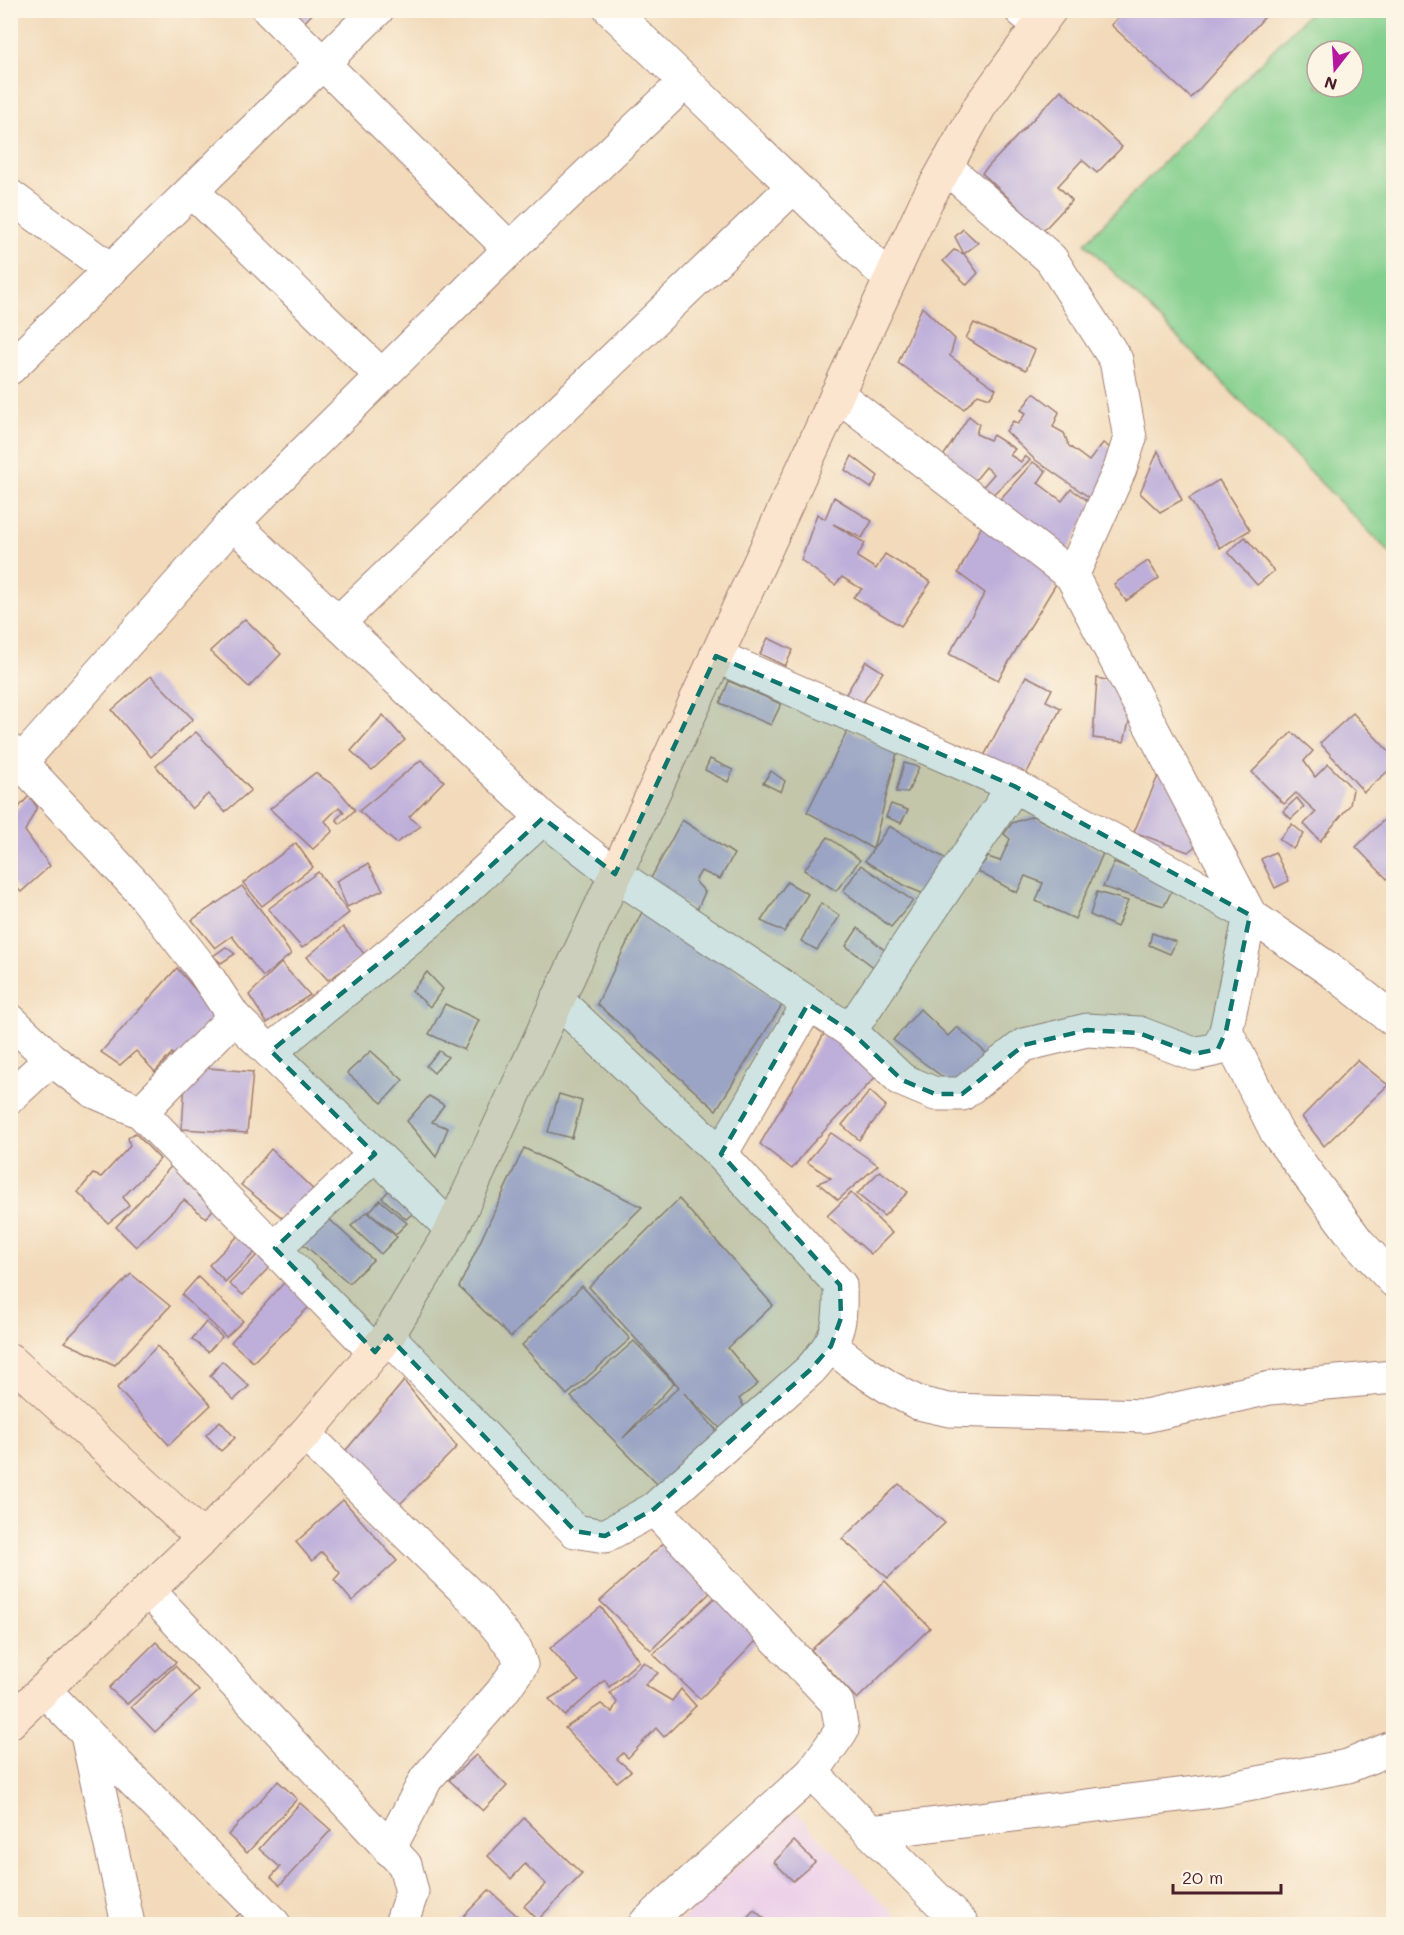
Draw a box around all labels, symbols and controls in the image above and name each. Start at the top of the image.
north arrow [1305,39,1365,99]
text: N [1322,72,1339,96]
scale bar [1173,1857,1281,1895]
text: 20 m [1182,1865,1223,1889]

